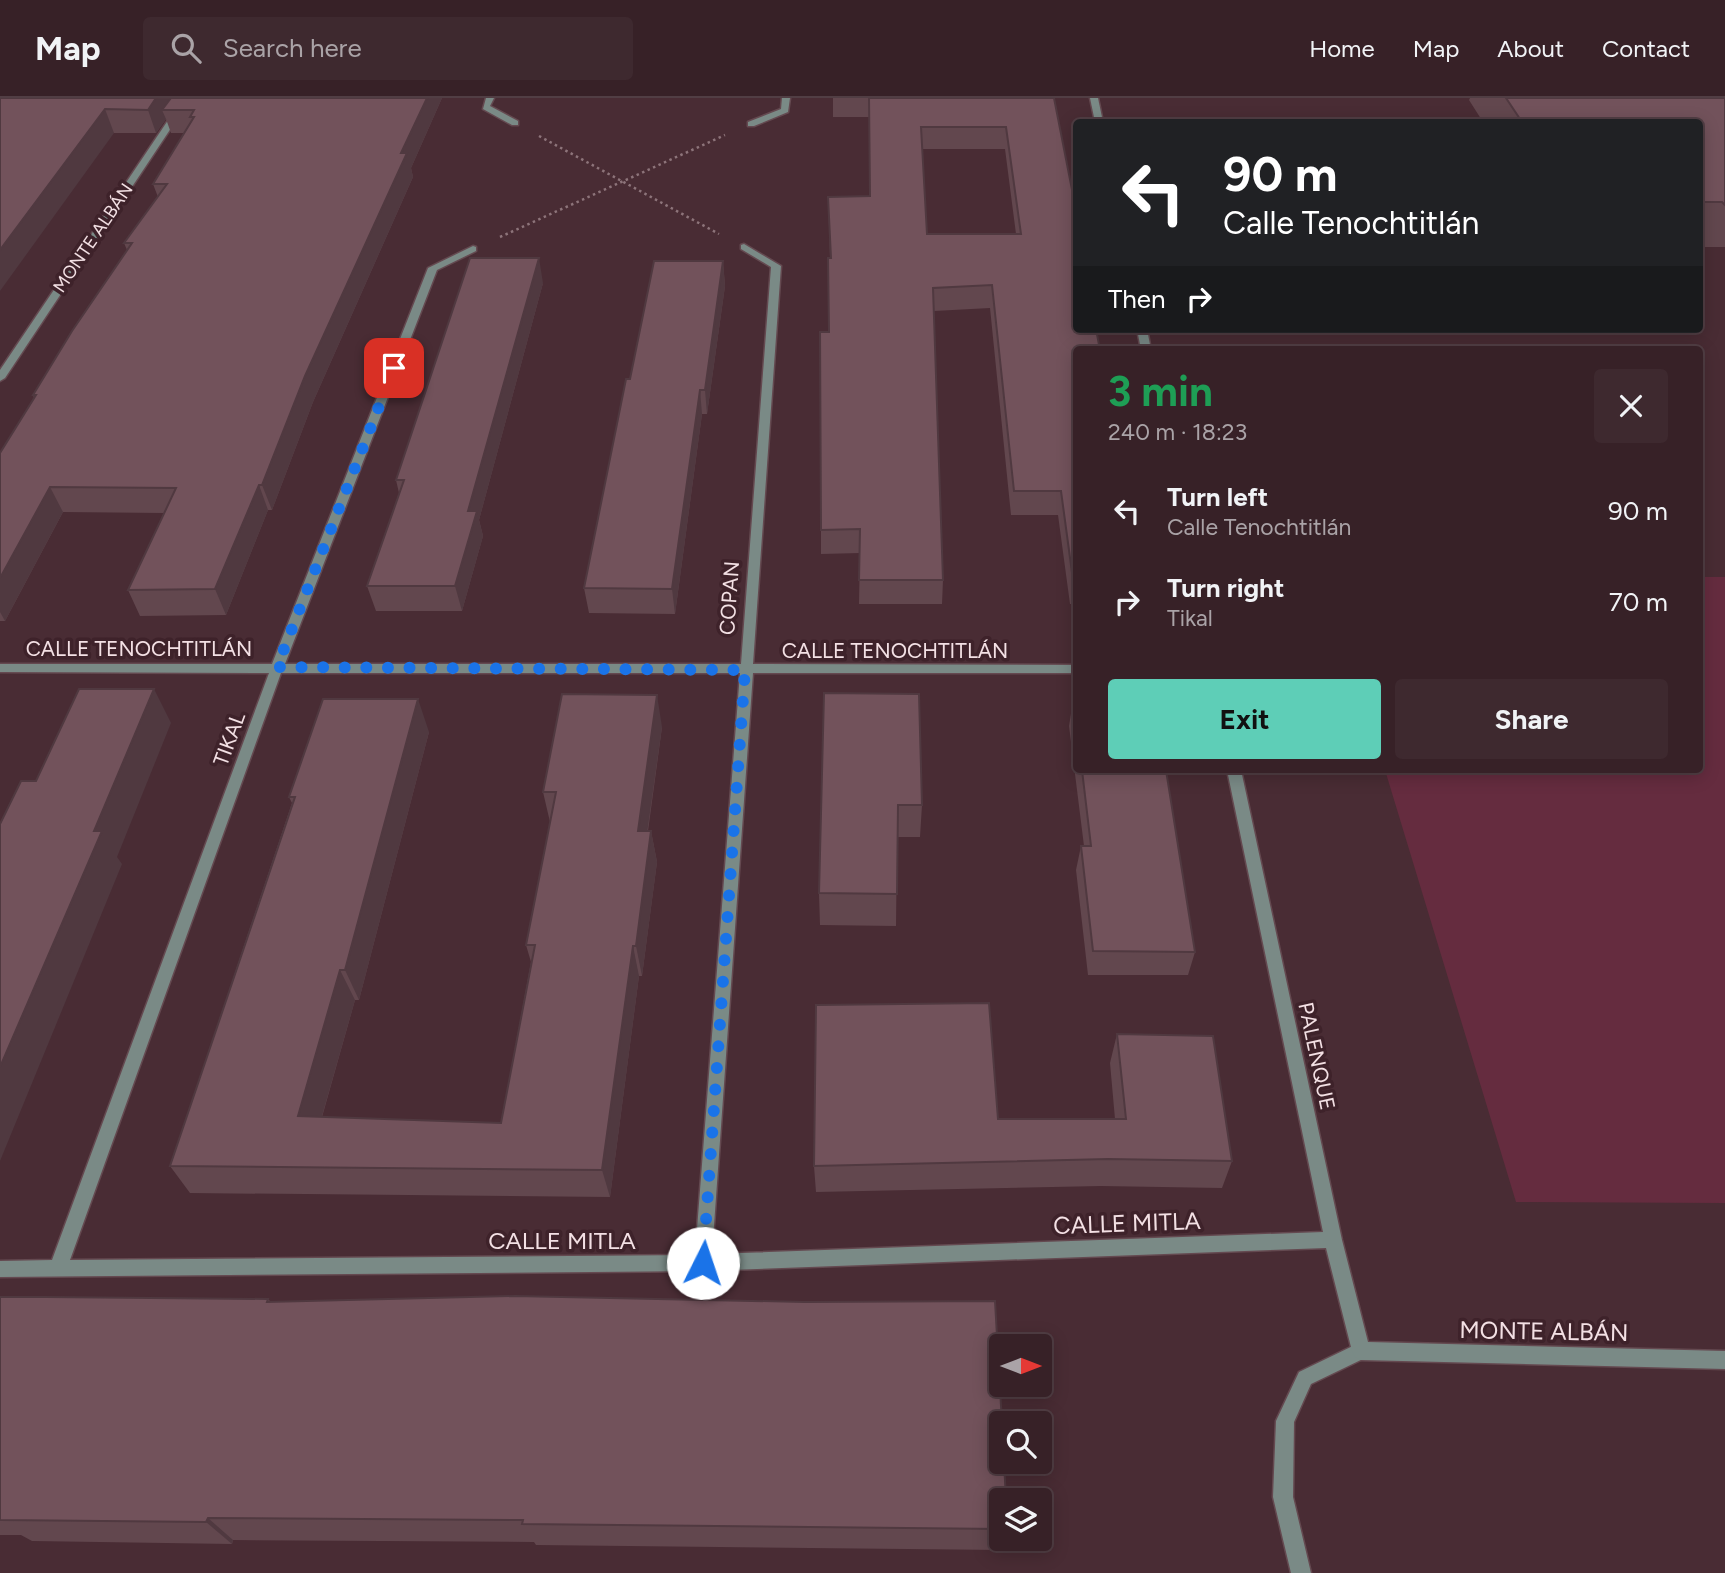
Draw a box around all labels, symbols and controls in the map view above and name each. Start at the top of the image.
search box [143,17,633,80]
text: Map [35,29,101,68]
icon: search [167,29,205,67]
text: Search here [223,32,362,64]
text: Home [1309,34,1375,63]
text: Map [1413,34,1459,63]
text: About [1497,34,1564,63]
text: Contact [1602,34,1690,63]
text: 90 m [1223,144,1338,203]
icon: left [1108,147,1199,238]
street label: MONTE ALBÁN [48,179,138,297]
text: Calle Tenochtitlán [1223,204,1479,242]
icon: right [1180,280,1218,318]
text: Then [1108,283,1166,315]
pin [364,338,424,398]
icon: arrive [375,349,413,387]
text: 3 min [1108,366,1213,417]
button: close [1594,369,1668,443]
text: 240 m · 18:23 [1108,418,1247,446]
text: Turn left [1167,481,1268,513]
icon: left [1108,492,1146,530]
text: 90 m [1608,495,1668,527]
text: Calle Tenochtitlán [1167,513,1351,541]
street label: COPAN [714,560,744,636]
text: Turn right [1167,572,1284,604]
icon: right [1108,583,1146,621]
text: 70 m [1609,586,1668,618]
text: Tikal [1167,604,1213,632]
street label: CALLE TENOCHTITLÁN [26,636,252,661]
street label: CALLE TENOCHTITLÁN [782,638,1008,663]
button: Exit [1108,679,1381,759]
button: Share [1395,679,1668,759]
street label: TIKAL [208,709,250,769]
street label: PALENQUE [1293,1000,1341,1112]
street label: CALLE MITLA [1053,1206,1202,1240]
street label: CALLE MITLA [488,1226,636,1255]
position arrow [666,1226,740,1300]
street label: MONTE ALBÁN [1459,1315,1629,1347]
north arrow [989,1334,1052,1396]
map controls [989,1334,1052,1551]
button: search [989,1411,1052,1474]
button: layers [989,1488,1052,1551]

